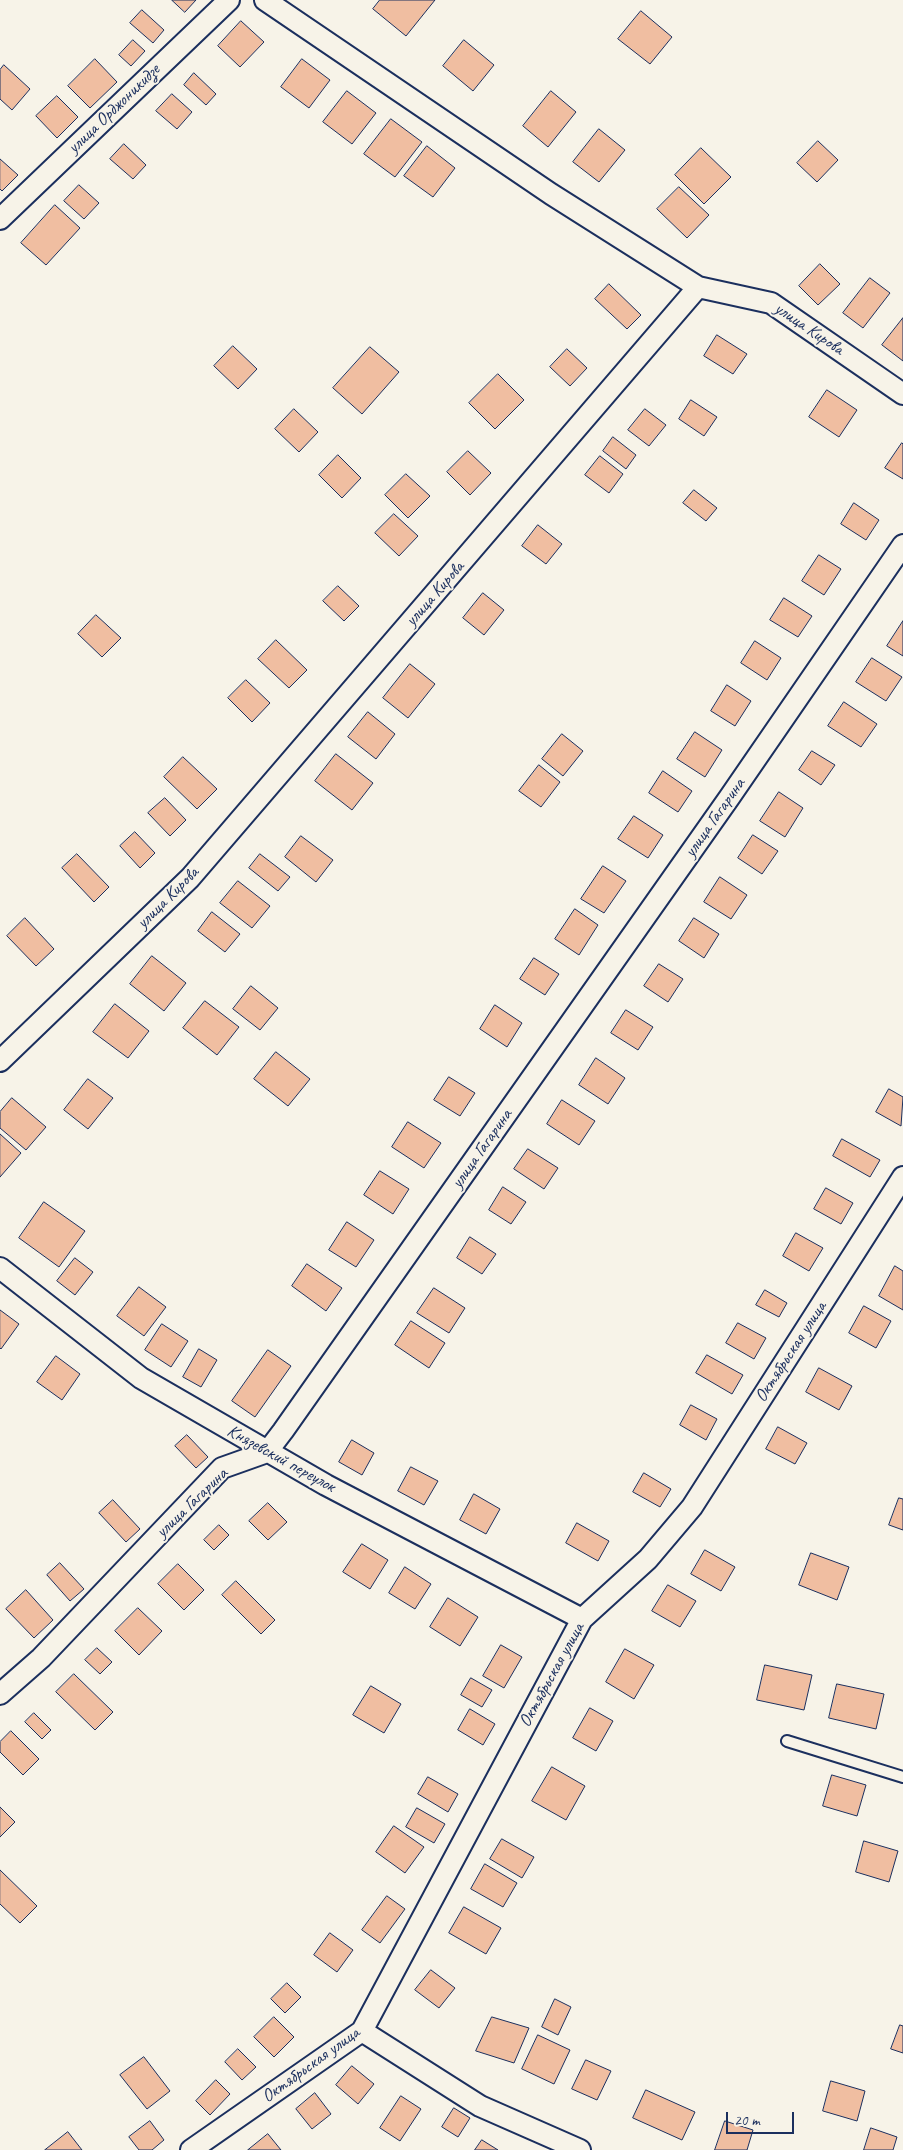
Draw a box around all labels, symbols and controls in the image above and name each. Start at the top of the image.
street label: улица Орджоникидзе [63,60,165,158]
street label: улица Кирова [770,298,848,360]
street label: улица Кирова [401,557,469,631]
street label: улица Гагарина [680,774,750,862]
street label: улица Кирова [132,862,204,934]
street label: улица Гагарина [447,1105,517,1193]
street label: Октябрьская улица [750,1298,832,1406]
street label: Князевский переулок [223,1420,339,1498]
street label: улица Гагарина [151,1463,233,1543]
street label: Октябрьская улица [515,1619,589,1731]
street label: Октябрьская улица [258,2022,364,2108]
scale bar [728,2102,796,2134]
text: 20 m [734,2111,760,2130]

